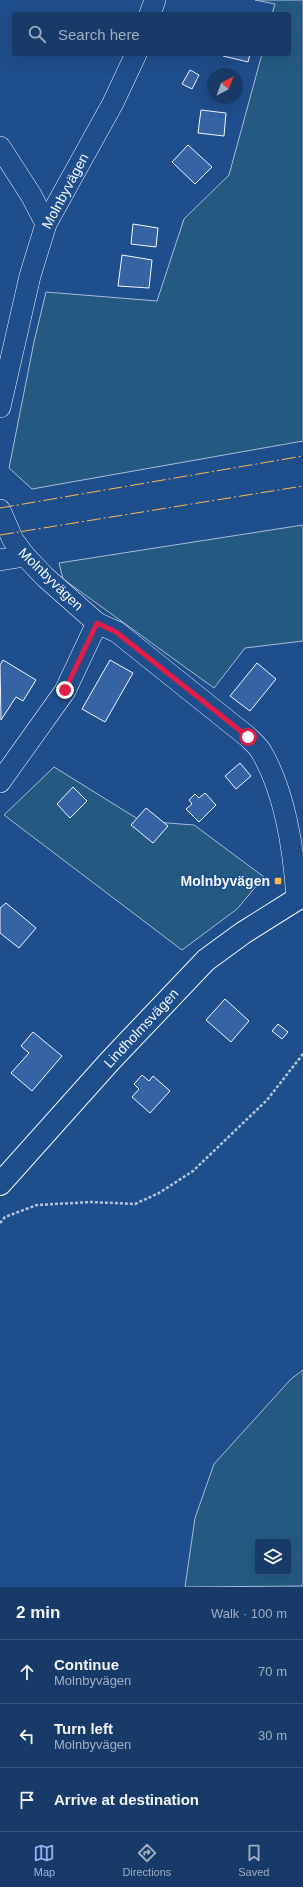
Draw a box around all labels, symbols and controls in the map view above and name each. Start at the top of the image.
search box [12,12,291,56]
icon: search [26,23,48,45]
text: Search here [58,26,140,43]
north arrow [207,68,243,104]
street label: Molnbyvägen [38,150,92,232]
street label: Molnbyvägen [15,544,87,614]
route end [56,681,74,699]
route start [239,728,257,746]
place label: Molnbyvägen [181,873,270,889]
marker: Molnbyvägen [273,876,283,886]
street label: Lindholmsvägen [100,985,182,1071]
map controls [255,1539,291,1575]
button: layers [255,1539,291,1575]
text: 2 min [16,1603,60,1622]
text: Walk · 100 m [211,1606,287,1621]
text: Continue [54,1656,119,1673]
icon: ahead [16,1661,38,1683]
text: 70 m [258,1664,287,1679]
text: Molnbyvägen [54,1673,131,1688]
text: Turn left [54,1720,113,1737]
icon: left [16,1725,38,1747]
text: 30 m [258,1728,287,1743]
text: Molnbyvägen [54,1737,131,1752]
icon: arrive [16,1789,38,1811]
text: Arrive at destination [54,1791,199,1808]
tab: Map [33,1842,55,1878]
tab: Directions [122,1842,171,1878]
tab: Saved [238,1842,269,1878]

